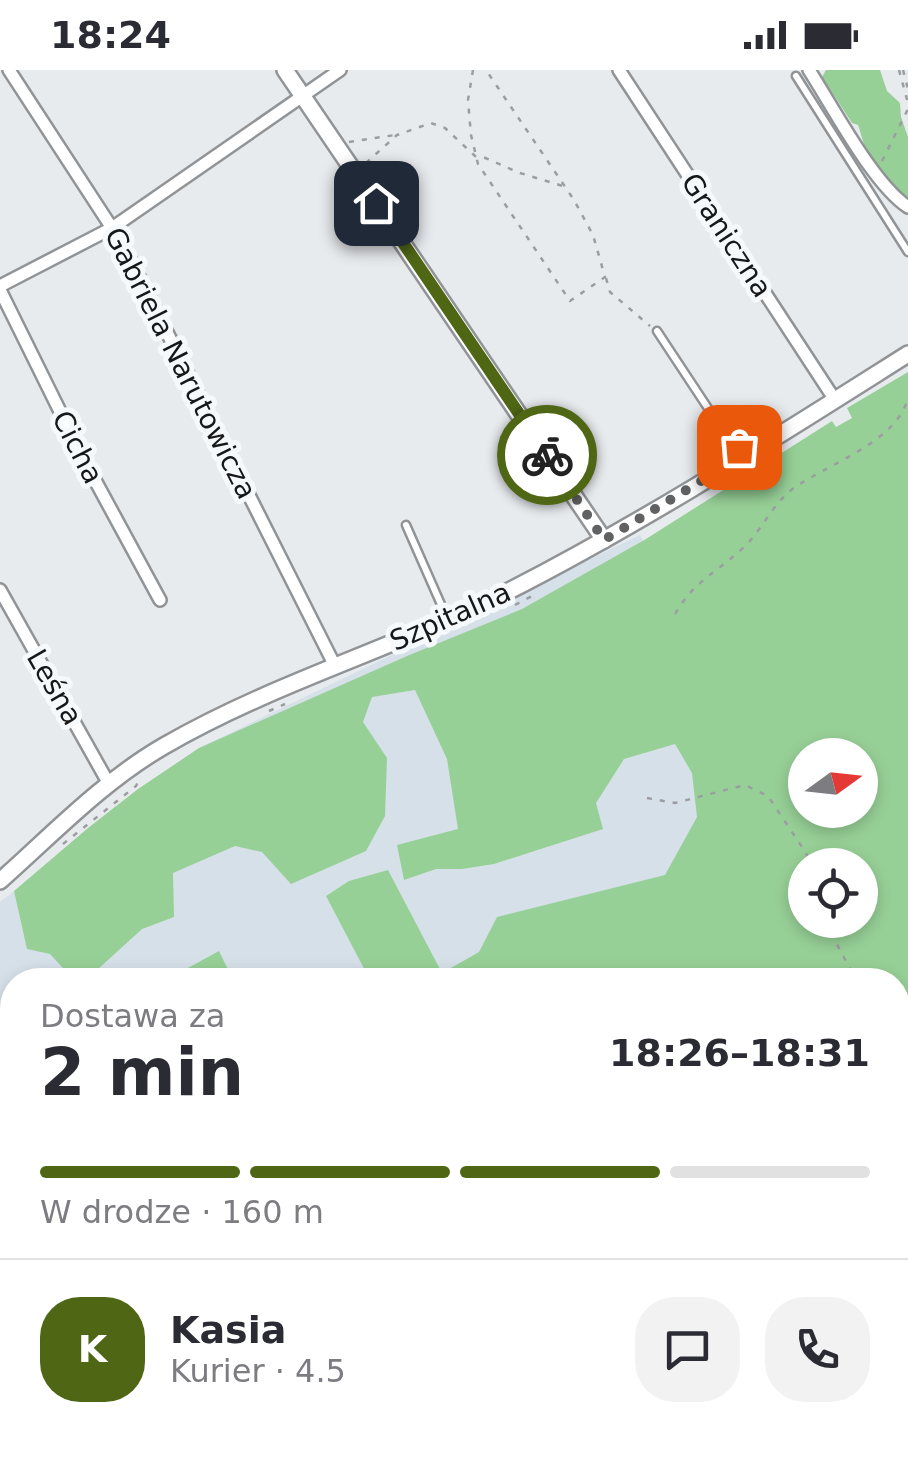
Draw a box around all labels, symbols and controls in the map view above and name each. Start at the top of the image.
text: 18:24 [50,13,171,57]
pin [334,161,419,246]
street label: Graniczna [674,167,779,303]
icon: home [349,176,404,231]
street label: Gabriela Narutowicza [98,222,263,505]
street label: Cicha [45,405,110,489]
courier [497,405,597,505]
pin [697,405,782,490]
icon: bag [712,420,767,475]
icon: bike [520,428,575,483]
street label: Szpitalna [385,575,516,658]
street label: Leśna [20,644,89,731]
north arrow [788,738,878,828]
map controls [788,738,878,938]
button: locate [788,848,878,938]
text: Dostawa za [40,997,225,1035]
text: 18:26–18:31 [609,1031,870,1075]
text: 2 min [40,1035,244,1110]
text: W drodze · 160 m [40,1193,324,1231]
button: chat [635,1297,740,1402]
button: phone [765,1297,870,1402]
text: Kasia [170,1308,286,1352]
text: K [78,1327,107,1371]
text: Kurier · 4.5 [170,1352,346,1390]

